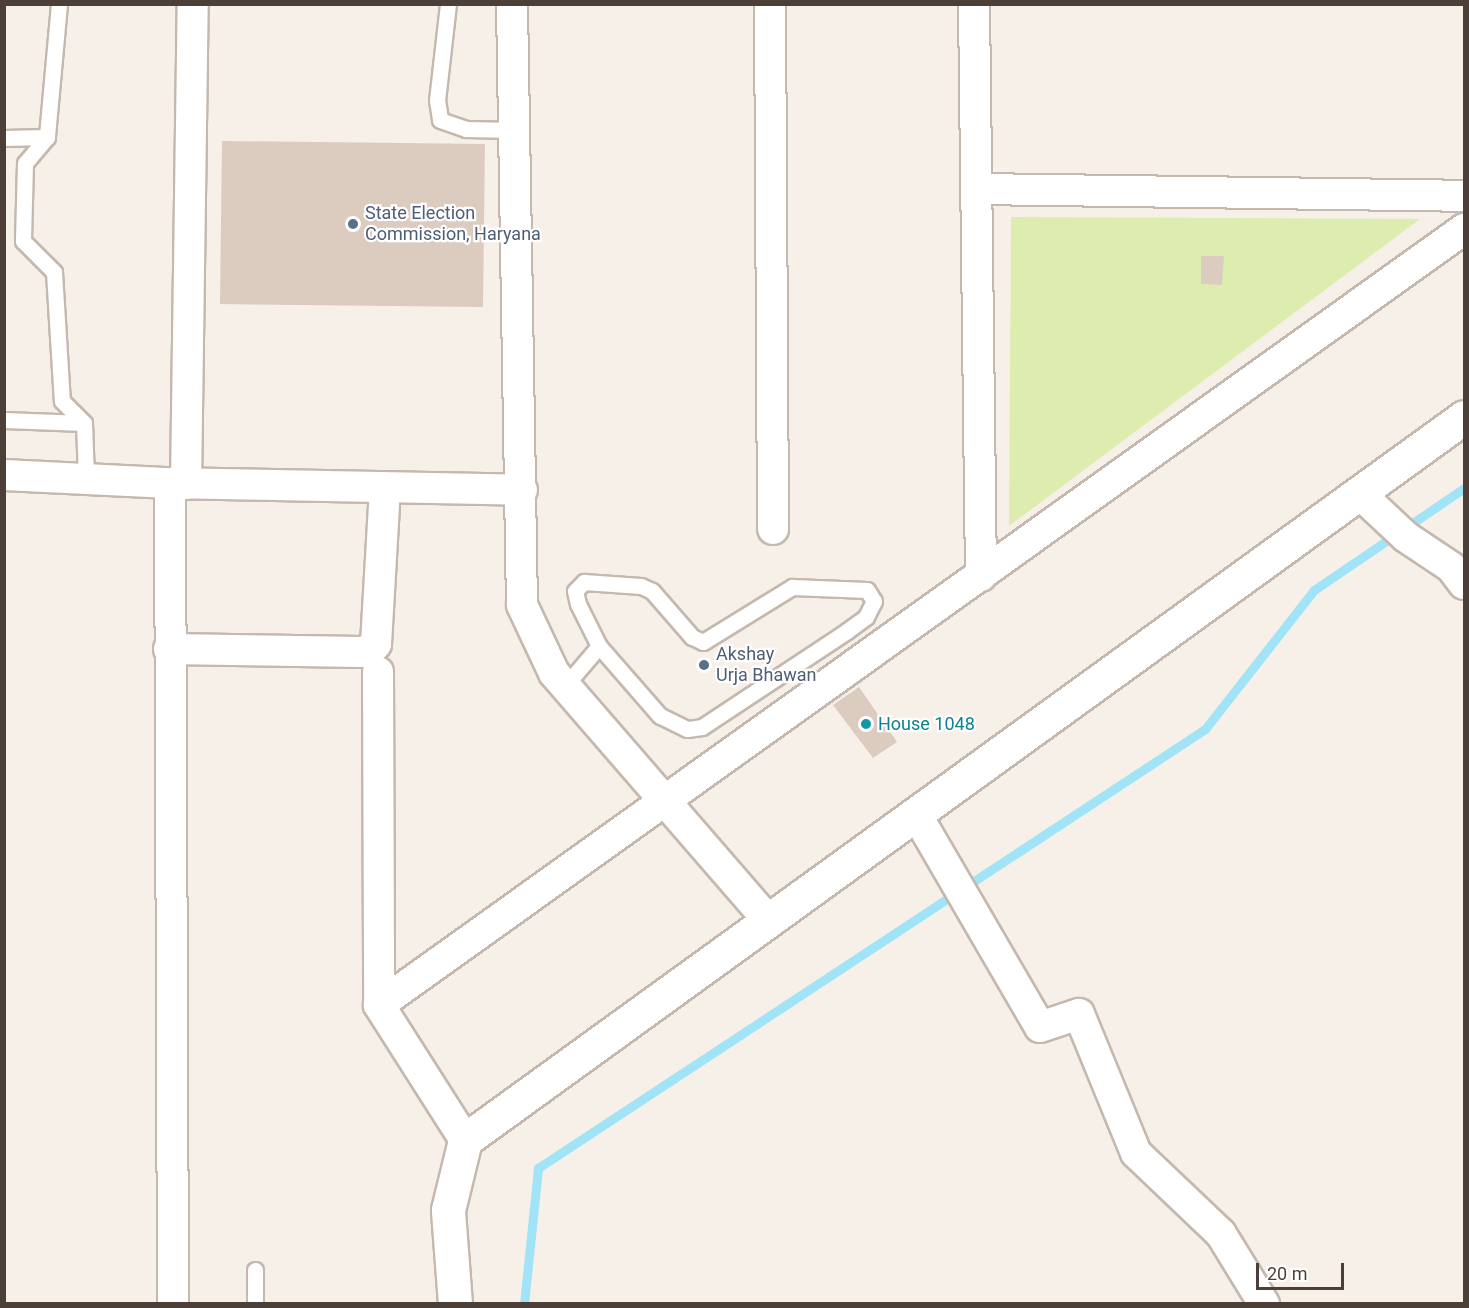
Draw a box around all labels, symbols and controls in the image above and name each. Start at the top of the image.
place label: State Election Commission, Haryana [365,203,541,246]
marker: State Election Commission, Haryana [346,217,360,231]
place label: Akshay Urja Bhawan [716,644,817,686]
marker: Akshay Urja Bhawan [697,658,711,672]
place label: House 1048 [878,713,975,735]
marker: House 1048 [859,717,873,731]
scale bar [1259,1251,1348,1289]
text: 20 m [1267,1263,1307,1284]

